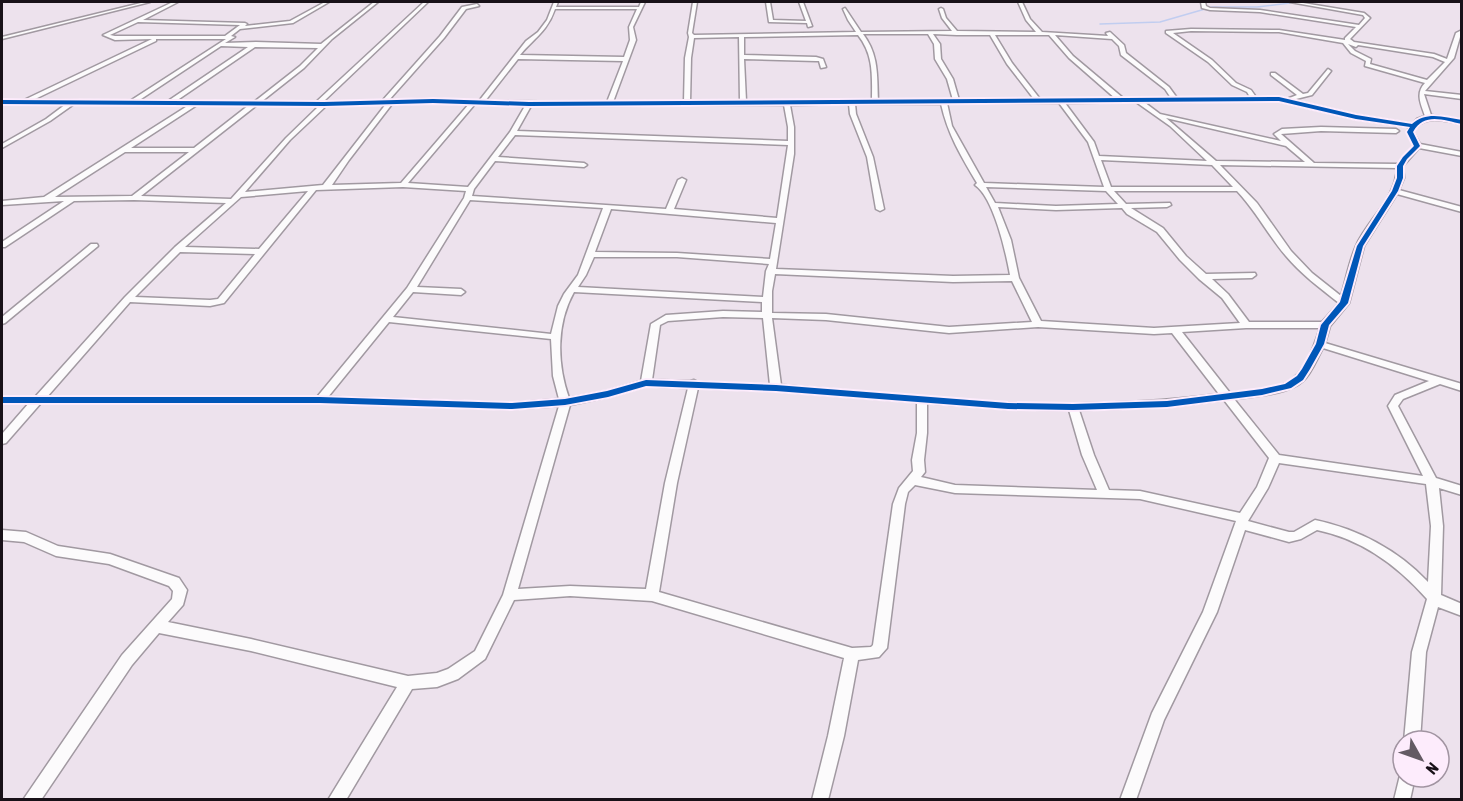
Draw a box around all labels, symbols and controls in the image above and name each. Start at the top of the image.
north arrow [1391,729,1451,789]
text: N [1423,759,1442,778]

